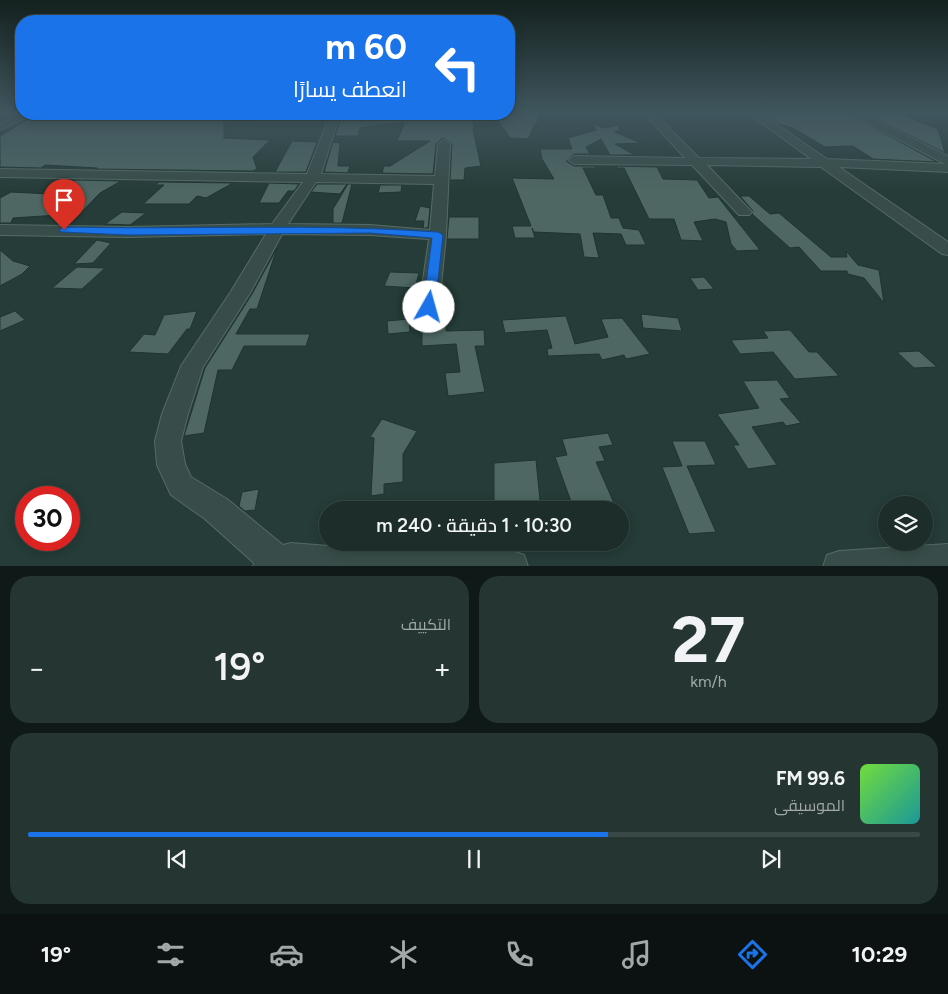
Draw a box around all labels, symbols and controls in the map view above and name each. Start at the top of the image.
text: 60 m [325,26,407,68]
icon: left [425,35,490,100]
text: انعطف يسارًا [293,76,407,103]
pin [43,179,85,230]
icon: arrive [50,186,78,214]
position arrow [402,280,454,332]
speed limit sign: 30 [15,486,80,551]
map controls [878,496,933,551]
button: layers [878,496,933,551]
text: 10:30 · 1 دقيقة · 240 m [376,514,572,537]
text: 27 [672,600,745,678]
text: التكييف [401,615,451,634]
text: 19° [214,644,265,690]
text: − [28,651,45,685]
text: + [434,651,451,685]
text: km/h [690,672,727,691]
text: 99.6 FM [776,767,845,790]
text: الموسيقى [774,796,845,815]
icon: previous [163,845,191,873]
icon: pause [460,845,488,873]
icon: next [757,845,785,873]
icon: filters [153,937,188,972]
icon: car [269,937,304,972]
icon: climate [386,937,421,972]
icon: phone [502,937,537,972]
icon: music [619,937,654,972]
icon: directions [735,937,770,972]
text: 19° [41,941,71,968]
text: 10:29 [852,941,907,968]

